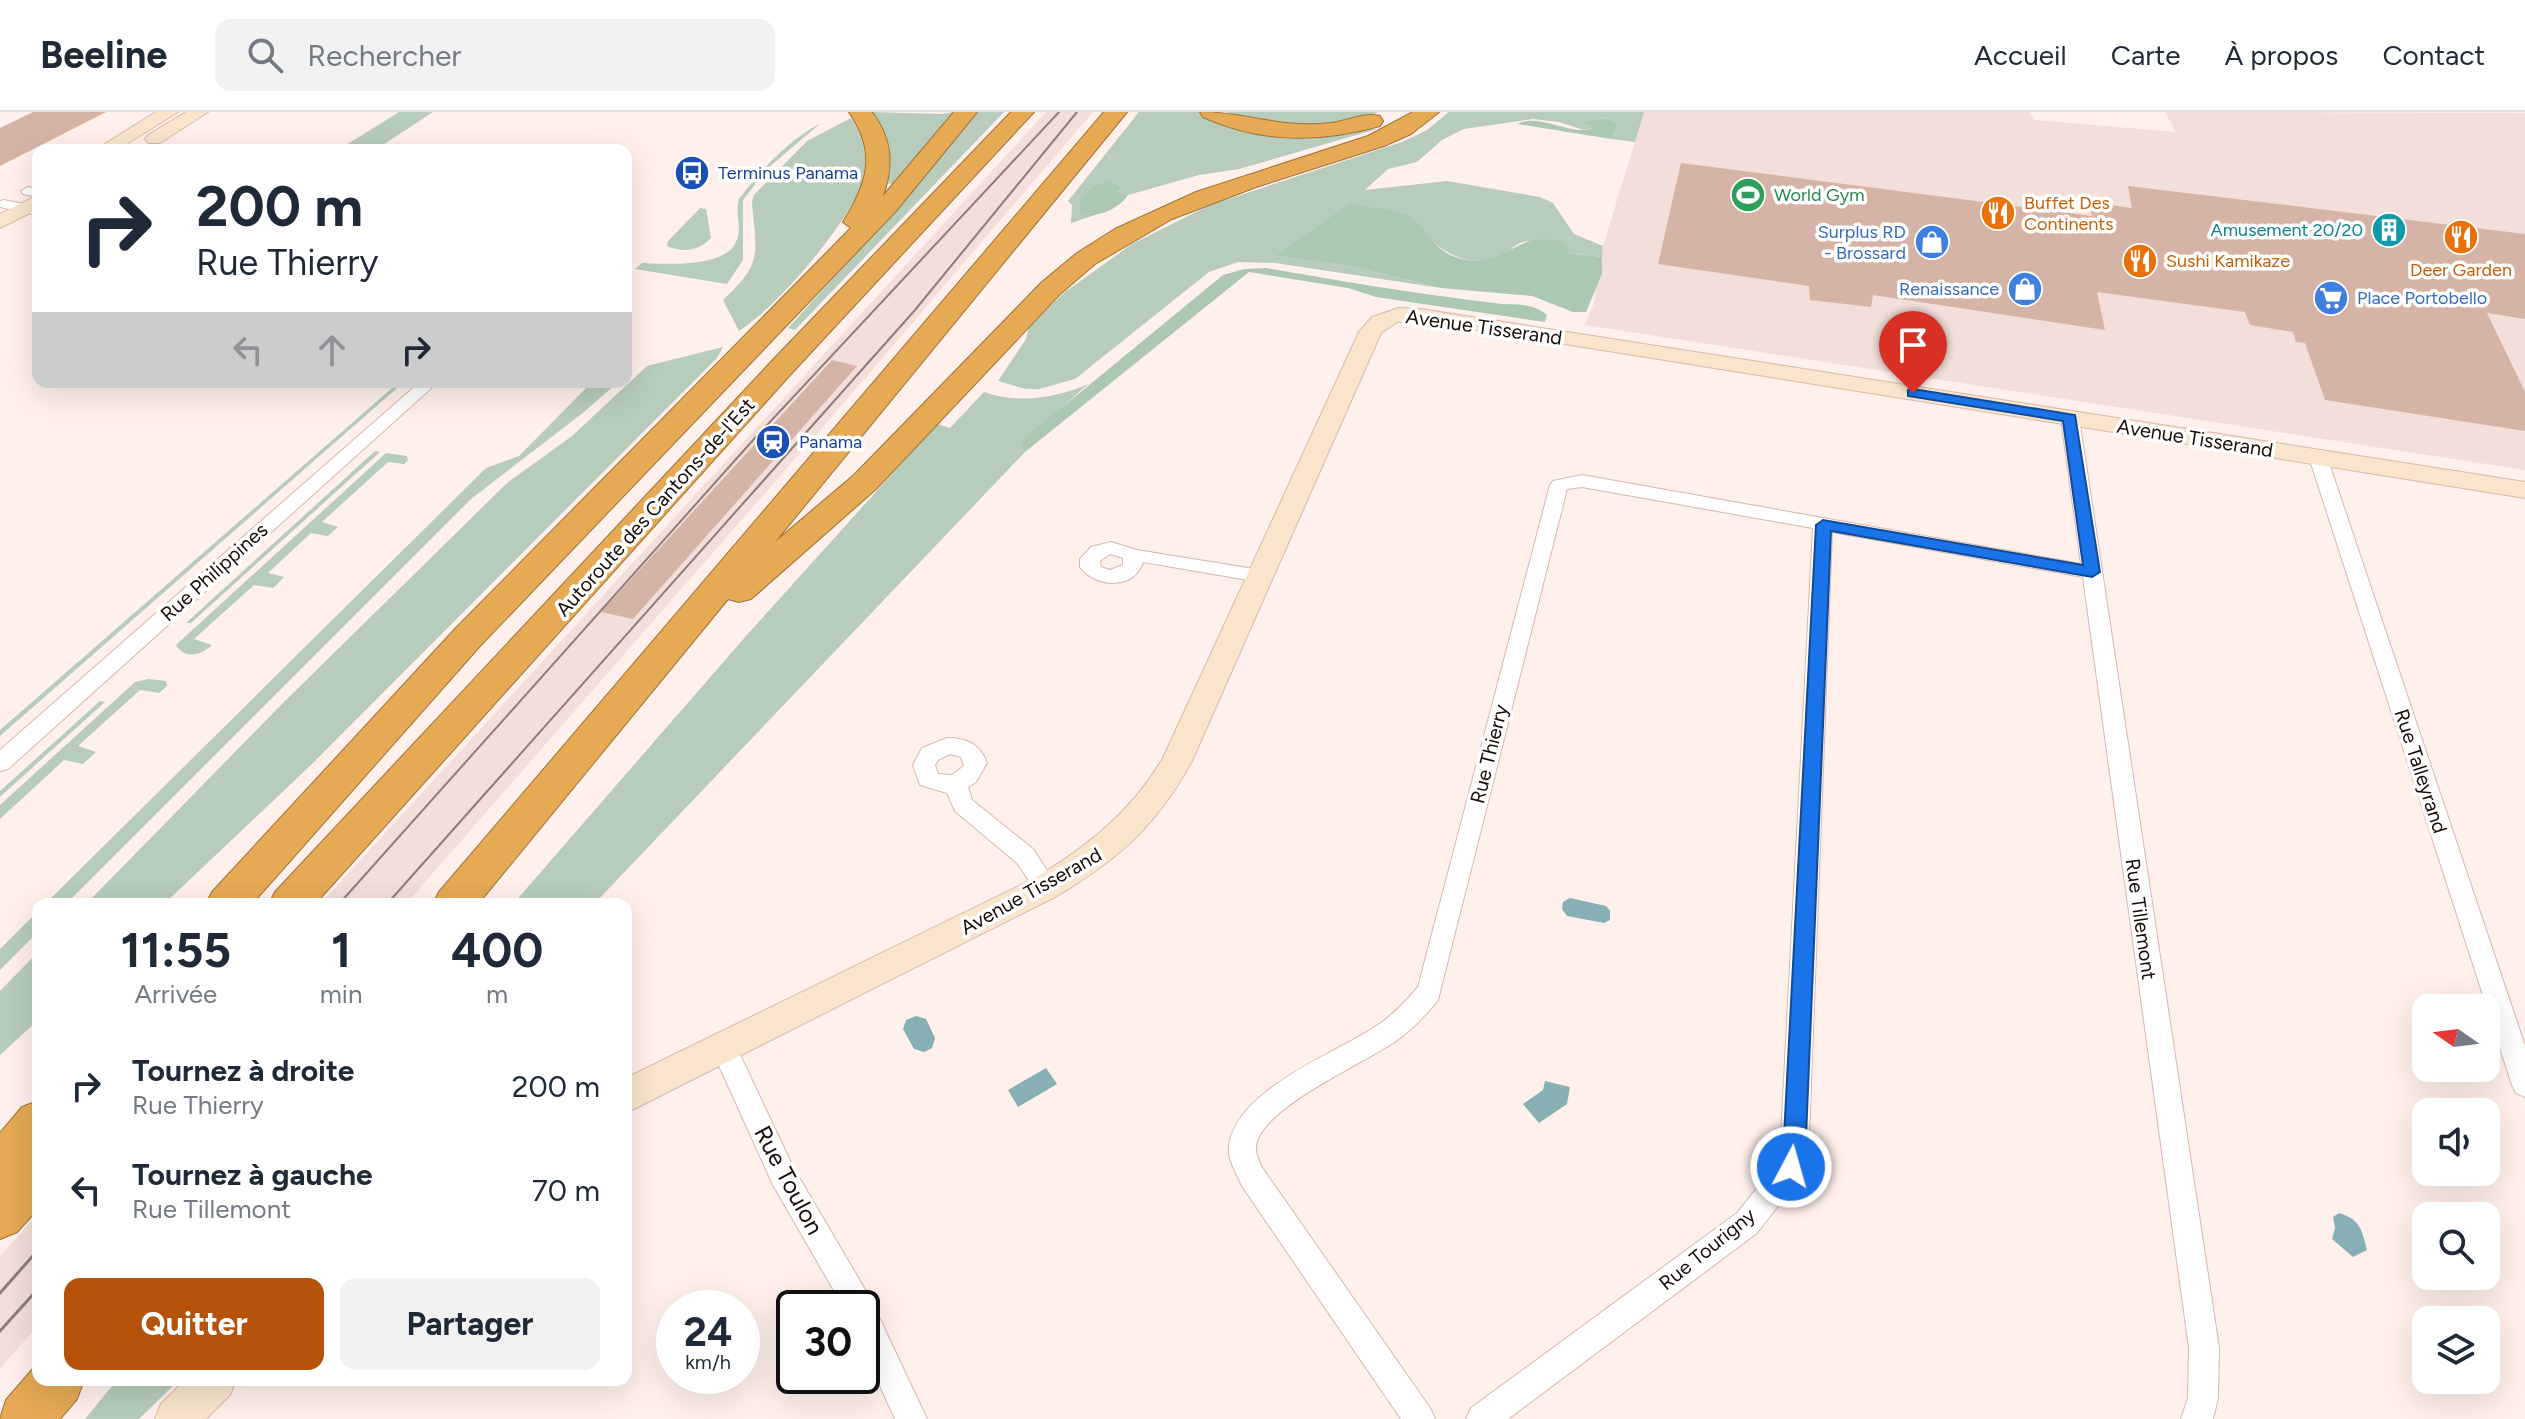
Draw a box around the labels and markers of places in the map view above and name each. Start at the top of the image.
bus stop icon: Terminus Panama [673,154,711,192]
place label: Terminus Panama [718,162,858,184]
sports icon: World Gym [1729,176,1767,214]
place label: World Gym [1774,184,1865,206]
place label: Buffet Des Continents [2024,192,2114,235]
restaurant icon: Buffet Des Continents [1979,194,2017,232]
building icon: Amusement 20/20 [2370,211,2408,249]
restaurant icon: Deer Garden [2442,218,2480,256]
place label: Amusement 20/20 [2211,219,2363,241]
place label: Surplus RD - Brossard [1818,221,1906,264]
shop icon: Surplus RD - Brossard [1913,223,1951,261]
restaurant icon: Sushi Kamikaze [2121,242,2159,280]
place label: Sushi Kamikaze [2166,250,2290,272]
place label: Deer Garden [2410,259,2512,281]
shop icon: Renaissance [2006,270,2044,308]
place label: Renaissance [1899,278,1999,300]
supermarket icon: Place Portobello [2312,279,2350,317]
place label: Place Portobello [2357,287,2487,309]
pin [1879,311,1947,393]
station icon: Panama [754,423,792,461]
place label: Panama [799,431,862,453]

